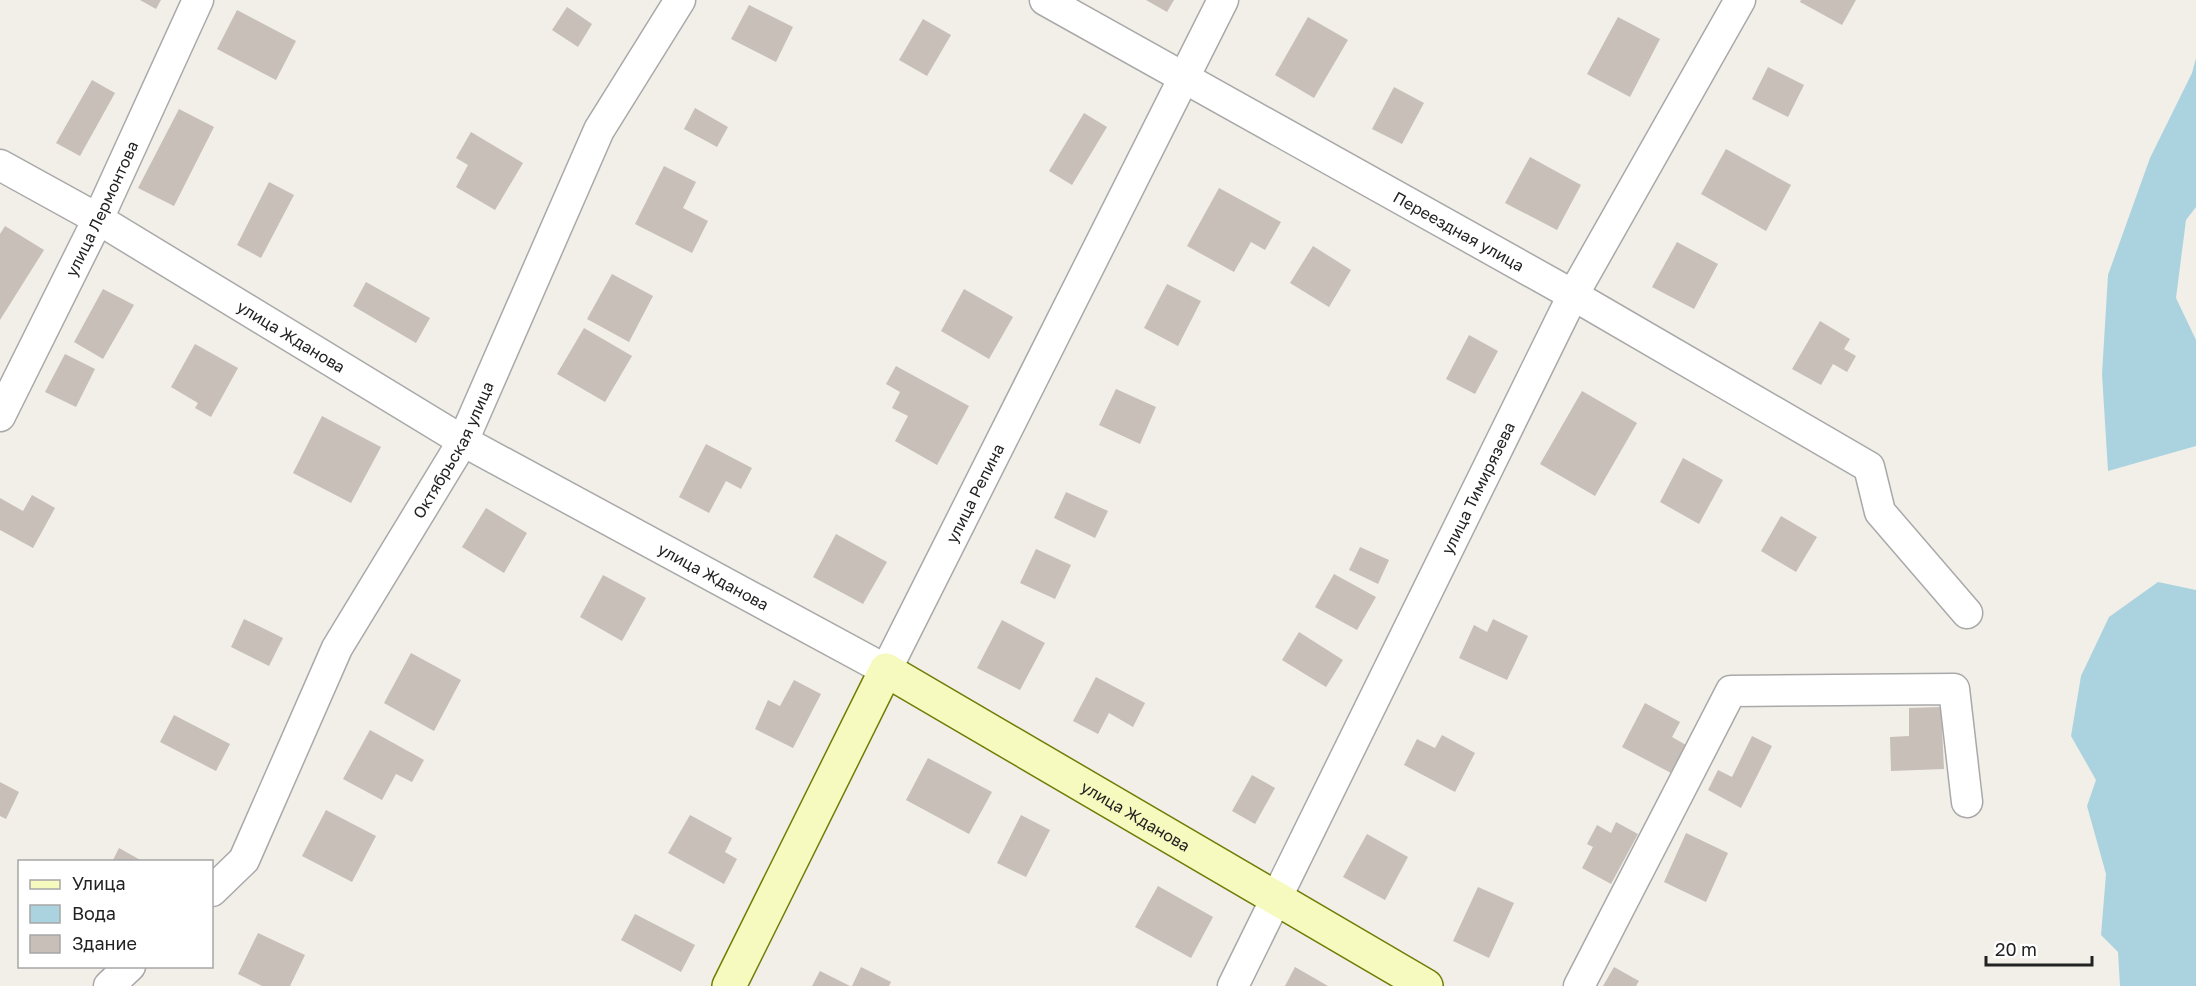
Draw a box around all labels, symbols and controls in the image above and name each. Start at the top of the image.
street label: улица Лермонтова [61,138,142,280]
street label: Переездная улица [1390,187,1528,276]
street label: улица Жданова [233,296,349,377]
street label: Октябрьская улица [408,378,498,522]
street label: улица Тимирязева [1437,418,1519,558]
street label: улица Репина [942,440,1008,546]
street label: улица Жданова [655,539,772,615]
street label: улица Жданова [1077,776,1194,856]
legend [18,860,213,968]
text: Улица [72,872,126,894]
text: Вода [72,902,116,924]
scale bar [1986,929,2092,967]
text: Здание [72,932,137,954]
text: 20 m [1995,938,2037,960]

